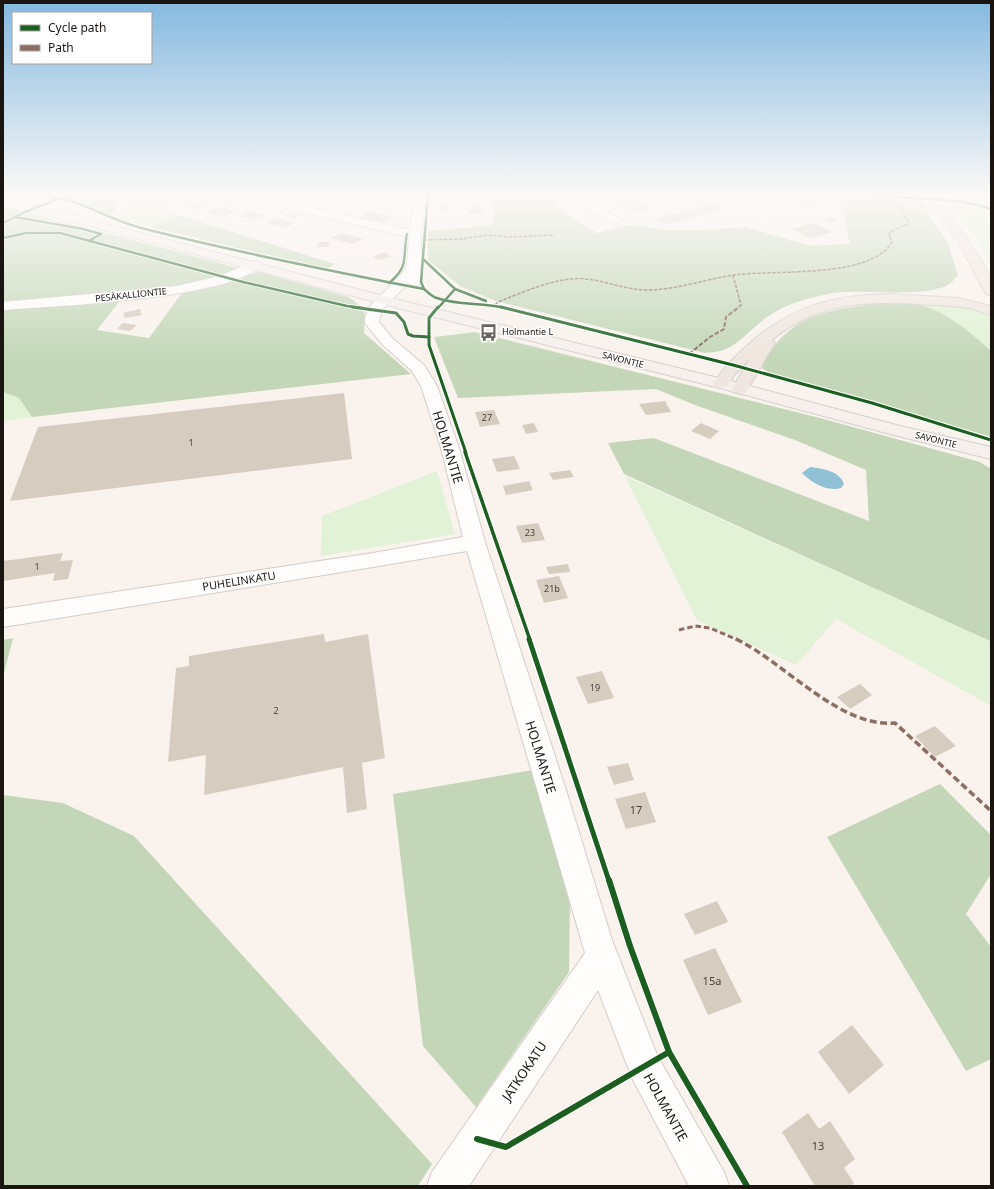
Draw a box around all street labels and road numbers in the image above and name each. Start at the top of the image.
street label: PESÄKALLIONTIE [95,284,167,305]
street label: SAVONTIE [601,348,645,371]
street label: HOLMANTIE [428,408,468,486]
street label: SAVONTIE [914,428,958,451]
street label: PUHELINKATU [201,567,277,594]
street label: HOLMANTIE [521,718,561,796]
street label: JATKOKATU [496,1038,551,1106]
street label: HOLMANTIE [640,1070,692,1144]

